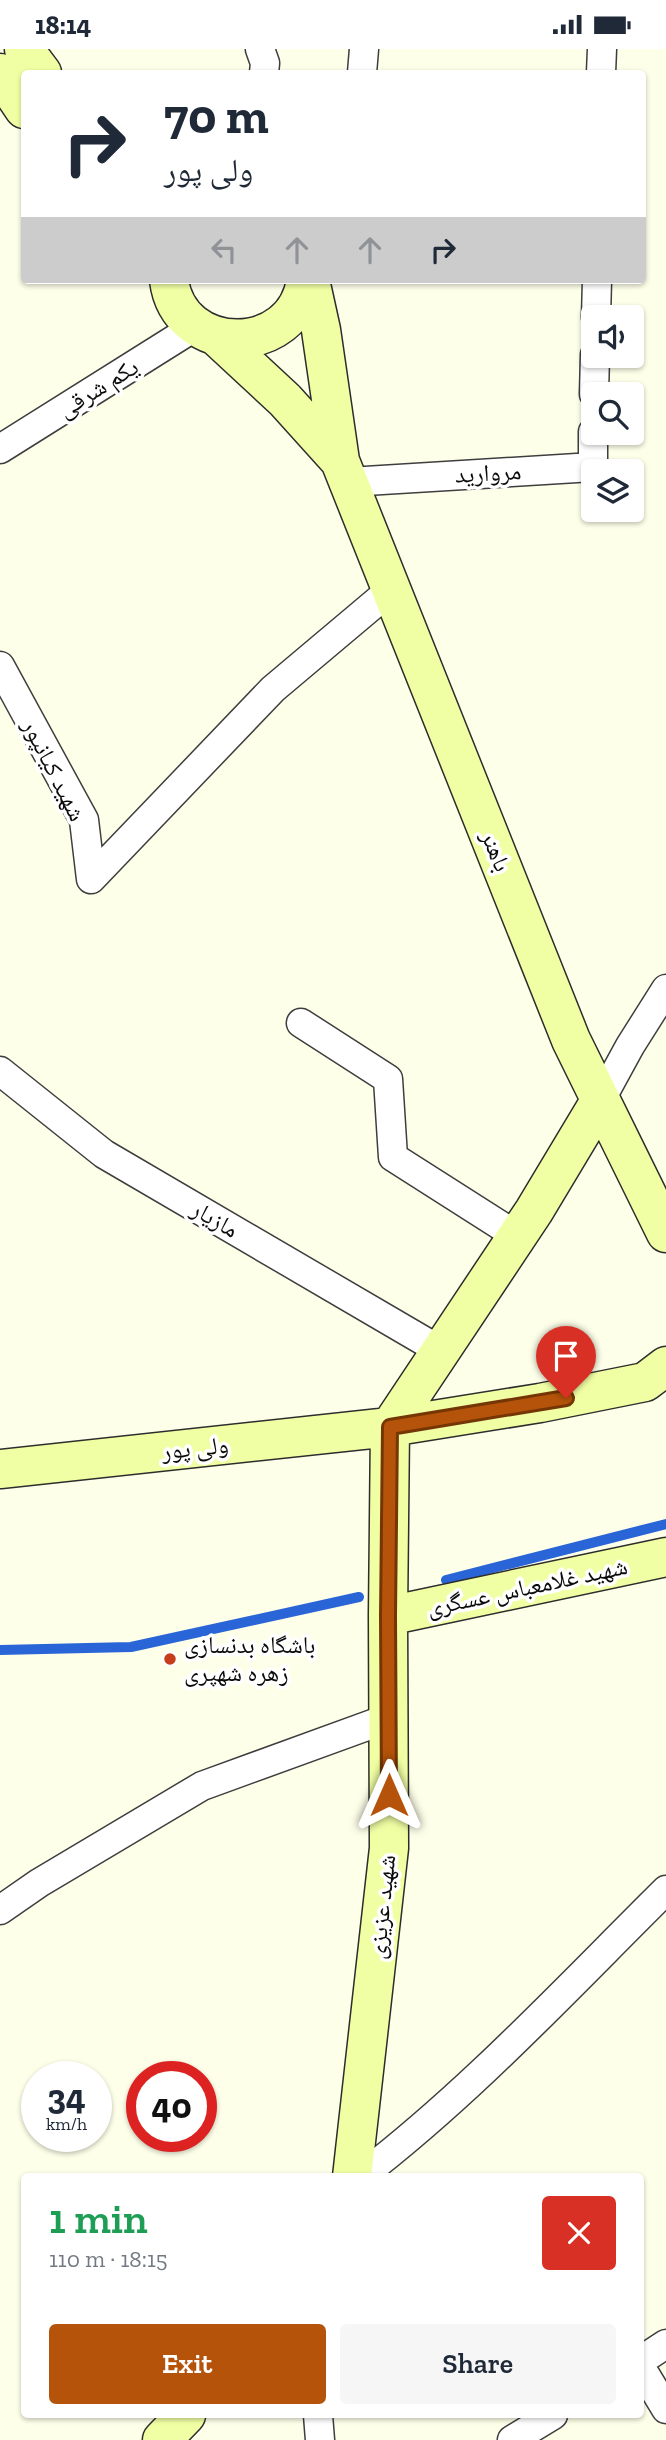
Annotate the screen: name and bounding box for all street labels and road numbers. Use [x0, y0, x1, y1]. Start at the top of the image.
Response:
street label: یکم شرقی [52, 352, 144, 425]
street label: مروارید [454, 456, 522, 489]
street label: شهید کیانپور [16, 713, 93, 826]
street label: باهنر [475, 825, 518, 876]
street label: مازیار [186, 1193, 244, 1244]
street label: ولی پور [159, 1430, 230, 1466]
street label: شهید غلامعباس عسگری [424, 1551, 630, 1622]
street label: شهید عزیزی [362, 1853, 401, 1961]

